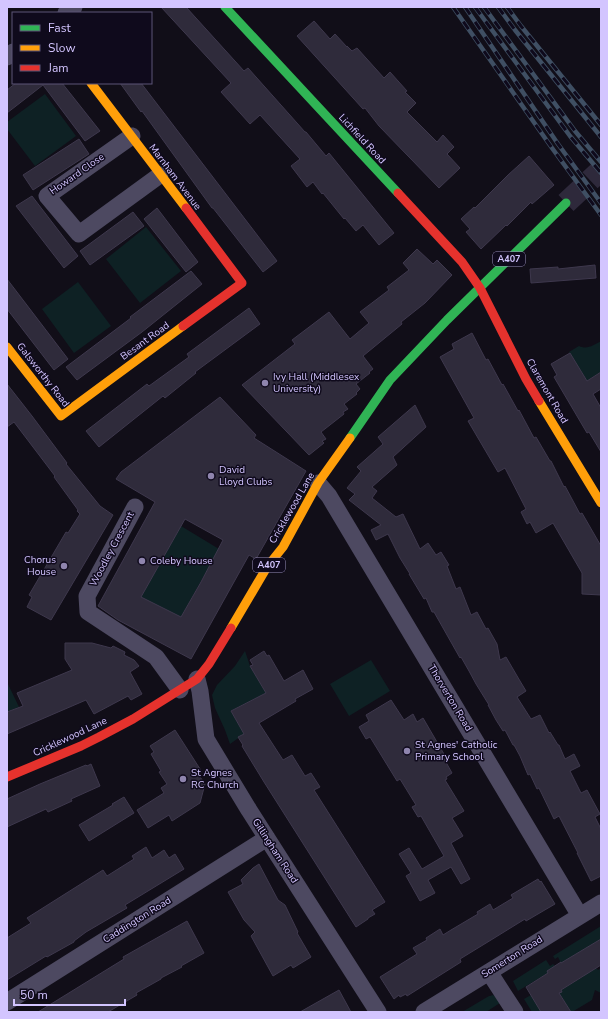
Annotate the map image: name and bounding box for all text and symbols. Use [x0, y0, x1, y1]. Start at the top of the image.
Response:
legend [12, 12, 152, 84]
text: Fast [48, 20, 71, 36]
text: Slow [48, 40, 76, 56]
text: Jam [47, 60, 69, 76]
street label: Lichfield Road [335, 111, 389, 167]
street label: Marnham Avenue [146, 141, 204, 213]
street label: Howard Close [47, 150, 107, 198]
road number: A407 [493, 252, 525, 266]
street label: Besant Road [118, 318, 172, 363]
street label: Galsworthy Road [13, 340, 73, 410]
street label: Claremont Road [523, 356, 571, 426]
place label: Ivy Hall (Middlesex University) [273, 370, 360, 396]
marker: Ivy Hall (Middlesex University) [260, 378, 270, 388]
place label: David Lloyd Clubs [219, 463, 272, 489]
street label: Cricklewood Lane [266, 470, 318, 546]
marker: David Lloyd Clubs [206, 471, 216, 481]
street label: Woodley Crescent [86, 509, 138, 589]
place label: Chorus House [24, 553, 56, 579]
place label: Coleby House [150, 554, 213, 568]
marker: Coleby House [137, 556, 147, 566]
road number: A407 [253, 558, 285, 572]
marker: Chorus House [59, 561, 69, 571]
street label: Thorverton Road [424, 662, 476, 734]
street label: Cricklewood Lane [31, 714, 109, 760]
place label: St Agnes' Catholic Primary School [415, 738, 498, 764]
marker: St Agnes' Catholic Primary School [402, 746, 412, 756]
place label: St Agnes RC Church [191, 766, 239, 792]
marker: St Agnes RC Church [178, 774, 188, 784]
street label: Gillingham Road [249, 816, 301, 886]
street label: Caddington Road [100, 893, 174, 947]
street label: Somerton Road [479, 932, 546, 981]
scale bar [14, 981, 125, 1007]
text: 50 m [20, 987, 48, 1003]

